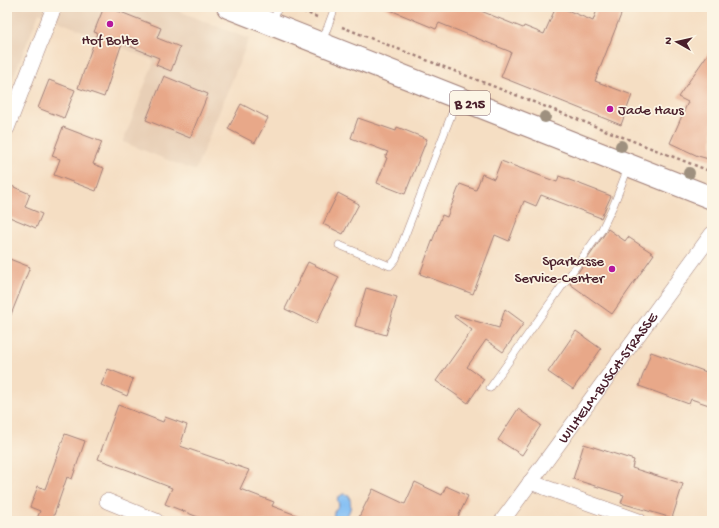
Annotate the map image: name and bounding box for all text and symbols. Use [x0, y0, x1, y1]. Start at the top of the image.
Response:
marker: Hof Bolte [105, 19, 115, 29]
north arrow [657, 22, 697, 62]
place label: Hof Bolte [81, 32, 139, 50]
text: N [663, 36, 676, 45]
road number: B 215 [450, 91, 490, 115]
place label: Jade Haus [618, 102, 684, 120]
marker: Jade Haus [605, 104, 615, 114]
place label: Sparkasse Service-Center [514, 253, 606, 288]
marker: Sparkasse Service-Center [607, 264, 617, 274]
street label: WILHELM-BUSCH-STRASSE [555, 309, 663, 448]

